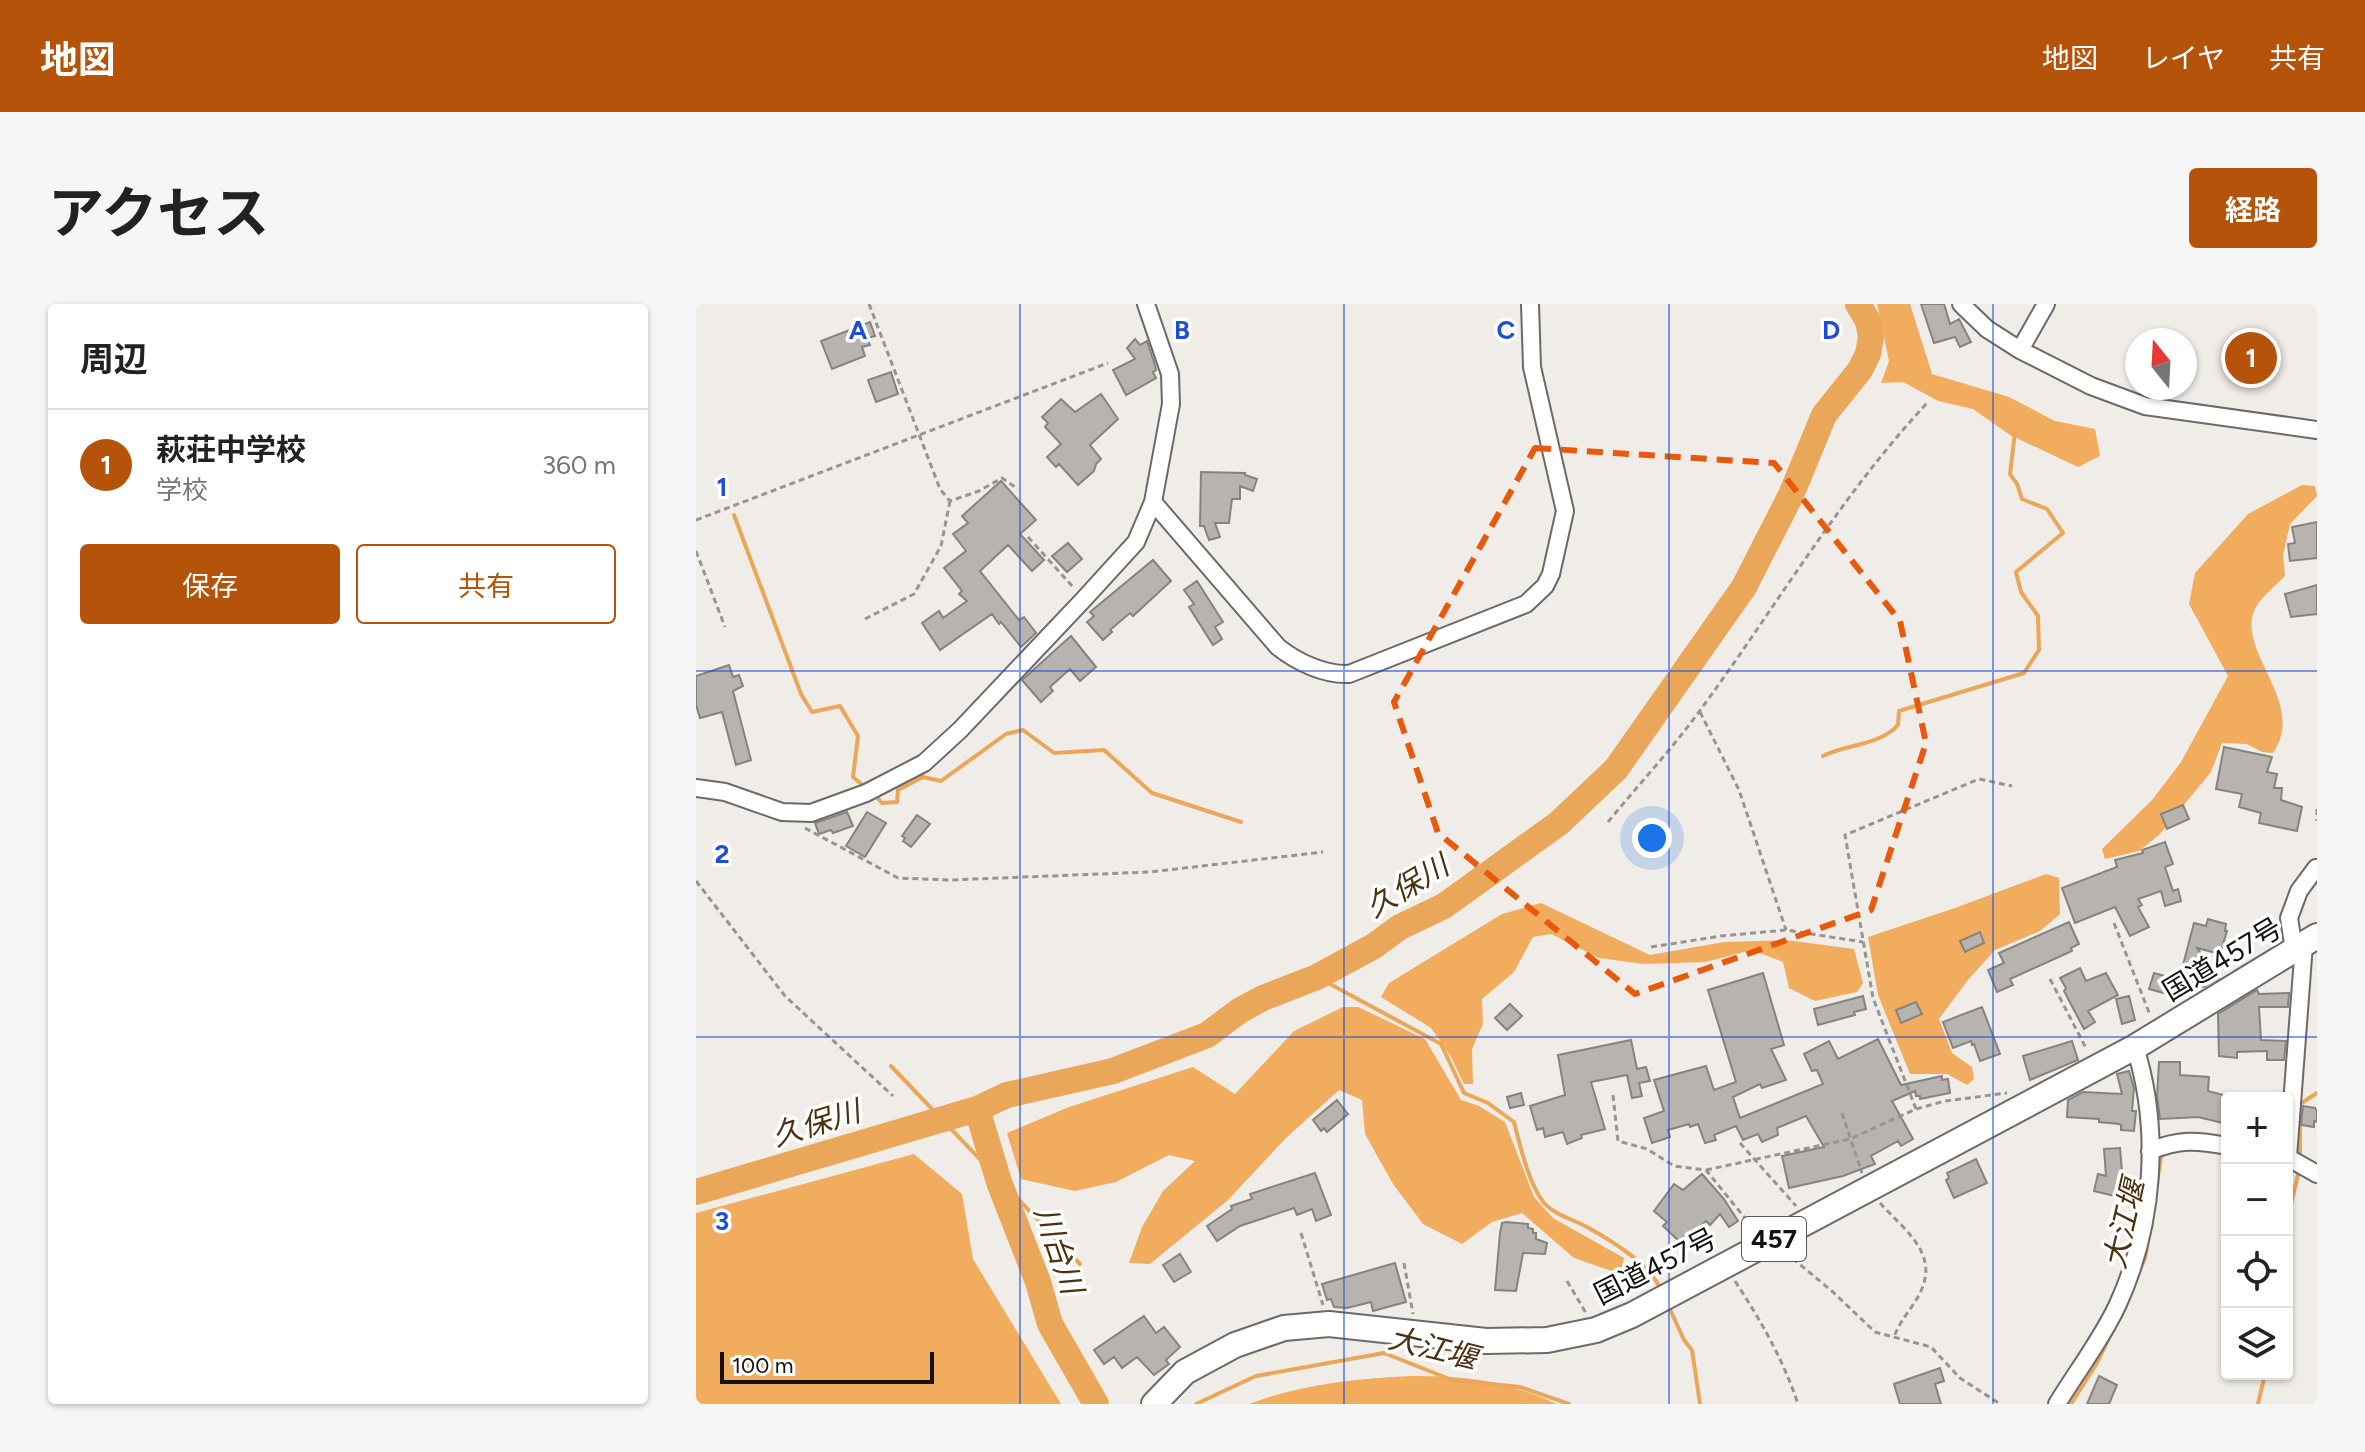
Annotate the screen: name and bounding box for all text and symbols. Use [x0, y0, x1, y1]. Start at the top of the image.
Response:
text: 地図 [40, 37, 116, 83]
text: 地図 [2042, 41, 2098, 75]
text: レイヤ [2142, 41, 2225, 75]
text: 共有 [2269, 41, 2325, 75]
button: 経路 [2189, 168, 2317, 248]
text: アクセス [48, 180, 269, 247]
text: A [849, 314, 868, 346]
text: B [1174, 314, 1190, 346]
text: C [1497, 314, 1516, 346]
text: D [1822, 314, 1840, 346]
north arrow [2125, 328, 2197, 400]
pin: 1 [2225, 328, 2277, 388]
text: 周辺 [80, 339, 148, 380]
text: 萩荘中学校 [156, 431, 306, 468]
text: 1 [101, 449, 111, 481]
text: 360 m [542, 449, 616, 481]
text: 1 [717, 471, 727, 503]
text: 学校 [156, 474, 208, 506]
button: 保存 [80, 544, 340, 624]
button: 共有 [356, 544, 616, 624]
your location [1632, 818, 1672, 858]
text: 2 [714, 838, 730, 870]
water label: 久保川 [1359, 845, 1458, 925]
street label: 国道457号 [2156, 910, 2288, 1008]
water label: 久保川 [768, 1091, 867, 1154]
map controls [2221, 1092, 2293, 1380]
button: + [2221, 1092, 2293, 1164]
button: − [2221, 1164, 2293, 1236]
water label: 大江堰 [2096, 1171, 2153, 1272]
water label: 川台川 [1027, 1201, 1092, 1301]
text: 3 [715, 1205, 729, 1237]
road number: 457 [1742, 1217, 1806, 1261]
street label: 国道457号 [1588, 1221, 1722, 1311]
button: locate [2221, 1236, 2293, 1308]
button: layers [2221, 1308, 2293, 1380]
water label: 大江堰 [1385, 1319, 1486, 1378]
scale bar [720, 1348, 934, 1384]
text: 100 m [732, 1352, 793, 1379]

